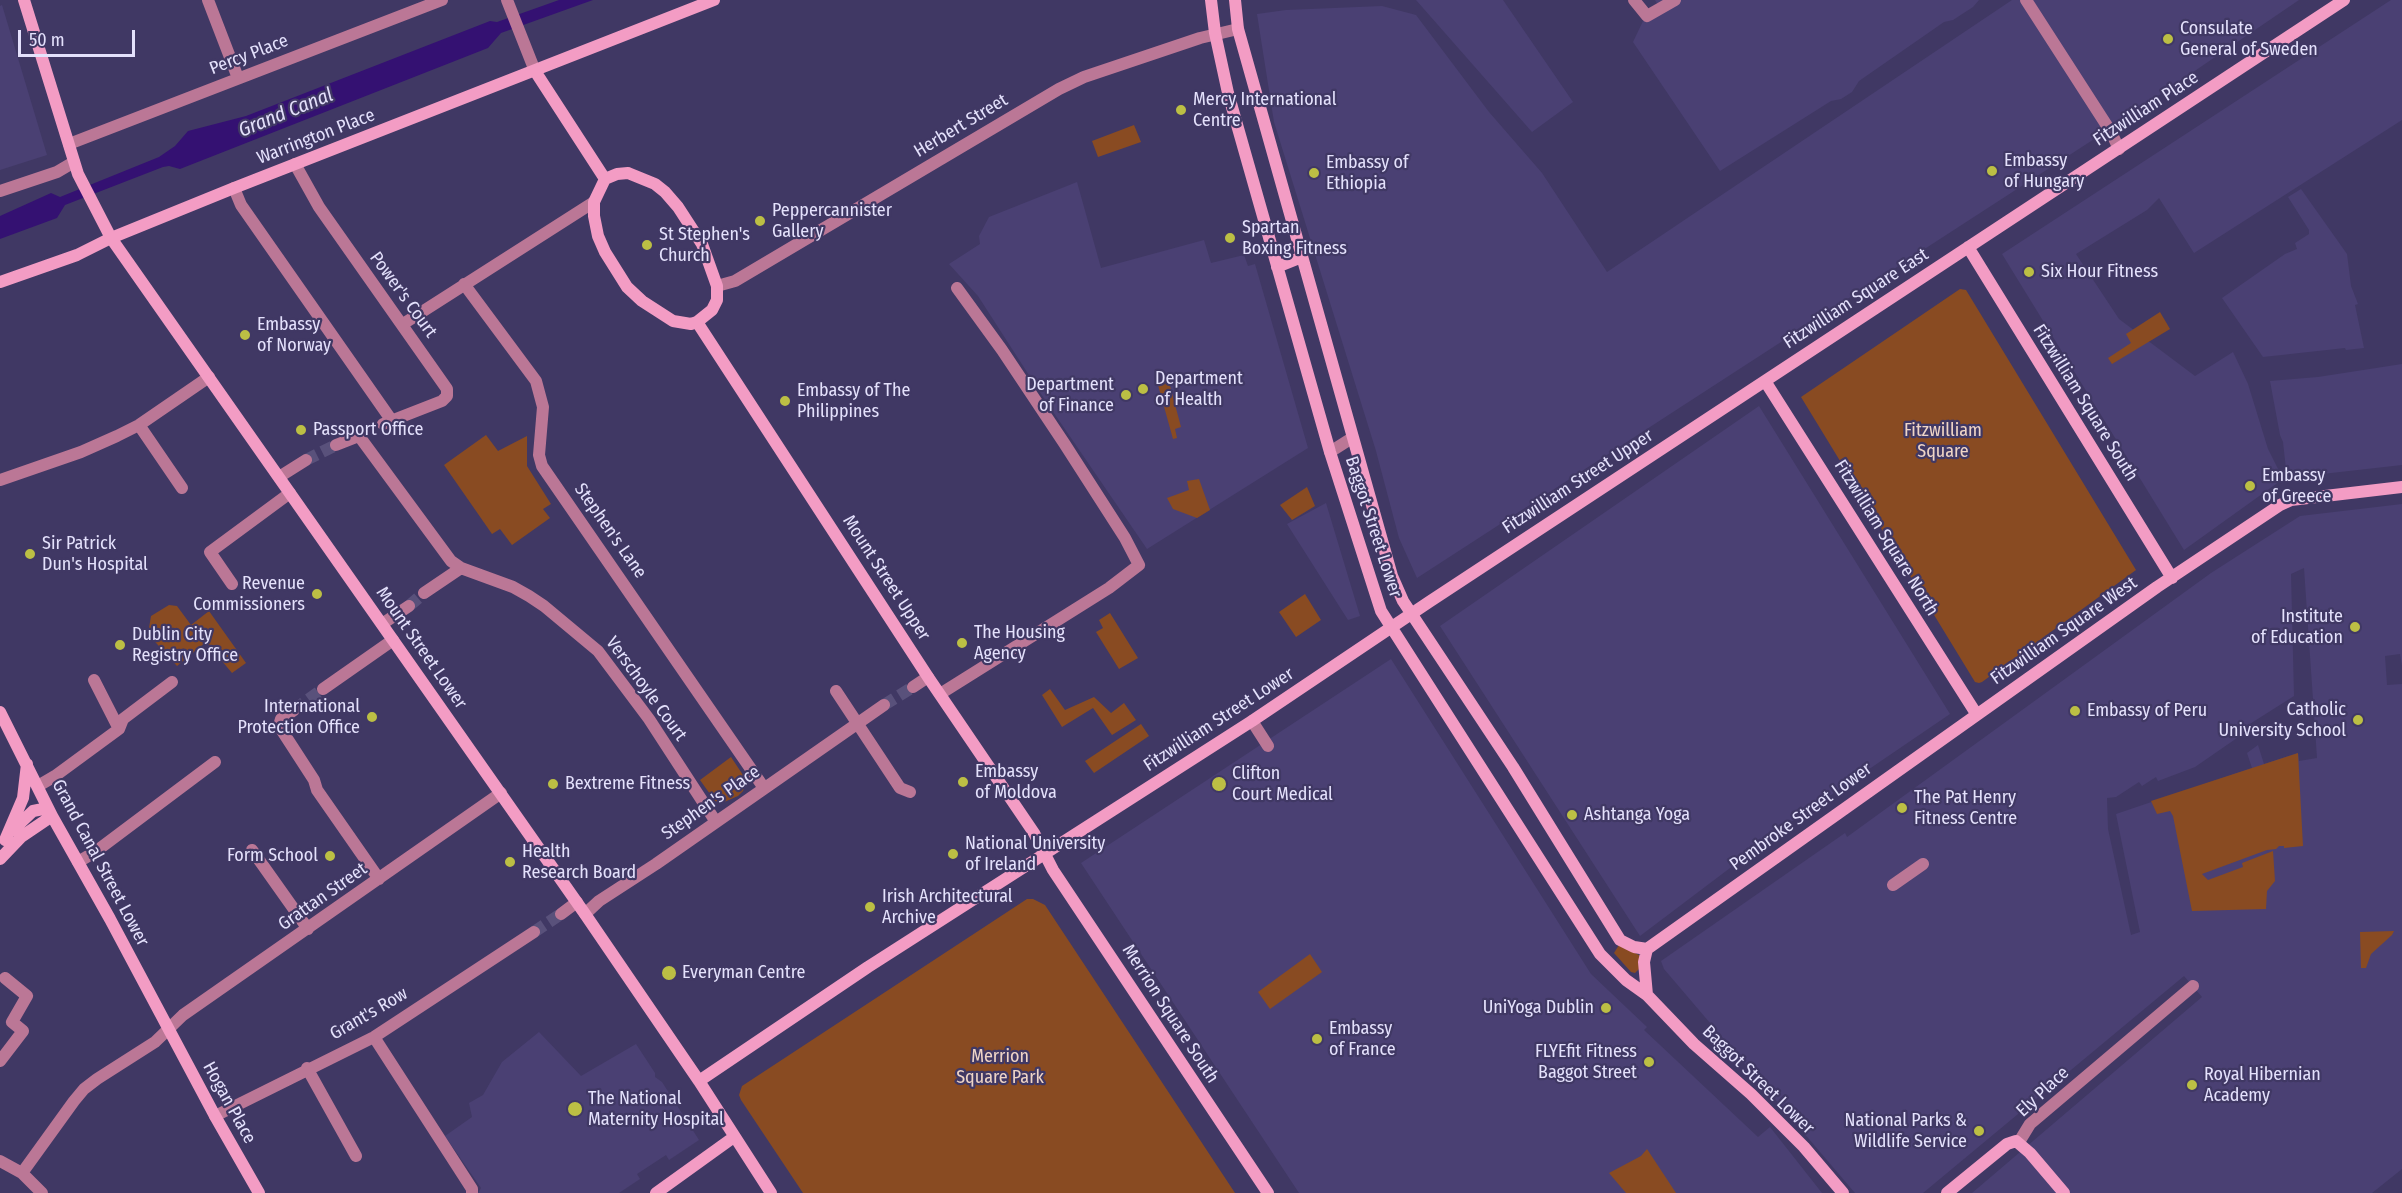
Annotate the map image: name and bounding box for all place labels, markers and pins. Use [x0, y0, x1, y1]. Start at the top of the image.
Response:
place label: Consulate General of Sweden [2180, 18, 2318, 60]
marker: Consulate General of Sweden [2161, 32, 2175, 46]
place label: Mercy International Centre [1193, 89, 1336, 132]
marker: Mercy International Centre [1174, 103, 1188, 117]
place label: Embassy of Hungary [2004, 150, 2084, 192]
place label: Embassy of Ethiopia [1326, 152, 1408, 195]
marker: Embassy of Hungary [1985, 164, 1999, 178]
marker: Embassy of Ethiopia [1307, 166, 1321, 180]
place label: Peppercannister Gallery [772, 200, 892, 242]
marker: Peppercannister Gallery [753, 214, 767, 228]
place label: Spartan Boxing Fitness [1242, 217, 1347, 260]
place label: St Stephen's Church [659, 224, 750, 266]
marker: Spartan Boxing Fitness [1223, 231, 1237, 245]
marker: St Stephen's Church [640, 238, 654, 252]
place label: Six Hour Fitness [2041, 261, 2158, 283]
marker: Six Hour Fitness [2022, 265, 2036, 279]
place label: Embassy of Norway [257, 314, 331, 356]
marker: Embassy of Norway [238, 328, 252, 342]
place label: Department of Health [1155, 368, 1243, 410]
place label: Department of Finance [1026, 374, 1114, 416]
place label: Embassy of The Philippines [797, 380, 910, 422]
marker: Department of Health [1136, 382, 1150, 396]
marker: Department of Finance [1119, 388, 1133, 402]
marker: Embassy of The Philippines [778, 394, 792, 408]
place label: Passport Office [313, 419, 423, 441]
marker: Passport Office [294, 423, 308, 437]
place label: Embassy of Greece [2262, 465, 2331, 508]
marker: Embassy of Greece [2243, 479, 2257, 493]
place label: Sir Patrick Dun's Hospital [42, 533, 148, 576]
marker: Sir Patrick Dun's Hospital [23, 547, 37, 561]
place label: Revenue Commissioners [193, 573, 305, 616]
marker: Revenue Commissioners [310, 587, 324, 601]
place label: Institute of Education [2251, 606, 2343, 648]
marker: Institute of Education [2348, 620, 2362, 634]
place label: The Housing Agency [974, 622, 1065, 664]
place label: Dublin City Registry Office [132, 624, 238, 666]
marker: The Housing Agency [955, 636, 969, 650]
marker: Dublin City Registry Office [113, 638, 127, 652]
place label: International Protection Office [237, 696, 360, 738]
place label: Catholic University School [2218, 699, 2346, 742]
place label: Embassy of Peru [2087, 700, 2207, 722]
marker: Embassy of Peru [2068, 704, 2082, 718]
marker: International Protection Office [365, 710, 379, 724]
marker: Catholic University School [2351, 713, 2365, 727]
place label: Embassy of Moldova [975, 761, 1057, 804]
place label: Clifton Court Medical [1232, 763, 1333, 806]
place label: Bextreme Fitness [565, 773, 690, 795]
marker: Embassy of Moldova [956, 775, 970, 789]
marker: Clifton Court Medical [1210, 775, 1228, 793]
marker: Bextreme Fitness [546, 777, 560, 791]
place label: The Pat Henry Fitness Centre [1914, 787, 2017, 830]
marker: The Pat Henry Fitness Centre [1895, 801, 1909, 815]
place label: Ashtanga Yoga [1584, 804, 1690, 826]
marker: Ashtanga Yoga [1565, 808, 1579, 822]
place label: National University of Ireland [965, 833, 1105, 876]
place label: Health Research Board [522, 841, 636, 884]
place label: Form School [227, 845, 318, 867]
marker: National University of Ireland [946, 847, 960, 861]
marker: Form School [323, 849, 337, 863]
marker: Health Research Board [503, 855, 517, 869]
place label: Irish Architectural Archive [882, 886, 1013, 928]
marker: Irish Architectural Archive [863, 900, 877, 914]
place label: Everyman Centre [682, 962, 805, 984]
marker: Everyman Centre [660, 964, 678, 982]
place label: UniYoga Dublin [1483, 997, 1594, 1019]
marker: UniYoga Dublin [1599, 1001, 1613, 1015]
place label: Embassy of France [1329, 1018, 1396, 1060]
marker: Embassy of France [1310, 1032, 1324, 1046]
place label: FLYEfit Fitness Baggot Street [1535, 1041, 1637, 1084]
marker: FLYEfit Fitness Baggot Street [1642, 1055, 1656, 1069]
place label: Royal Hibernian Academy [2204, 1064, 2321, 1106]
marker: Royal Hibernian Academy [2185, 1078, 2199, 1092]
place label: The National Maternity Hospital [588, 1088, 724, 1130]
marker: The National Maternity Hospital [566, 1100, 584, 1118]
place label: National Parks & Wildlife Service [1844, 1110, 1967, 1152]
marker: National Parks & Wildlife Service [1972, 1124, 1986, 1138]

